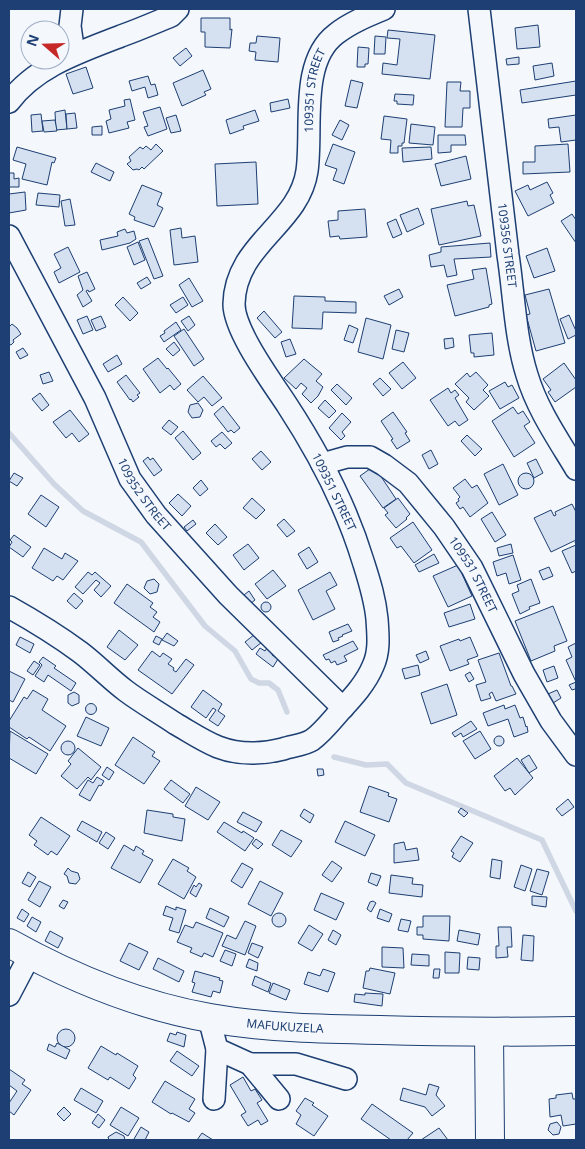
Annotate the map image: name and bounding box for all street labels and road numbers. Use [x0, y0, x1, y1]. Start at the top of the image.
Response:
street label: 109351 STREET [300, 45, 329, 133]
street label: 109356 STREET [494, 202, 521, 289]
street label: 109351 STREET [308, 450, 361, 534]
street label: 109352 STREET [114, 455, 175, 534]
street label: 109531 STREET [445, 533, 502, 616]
street label: MAFUKUZELA [246, 1014, 324, 1037]

